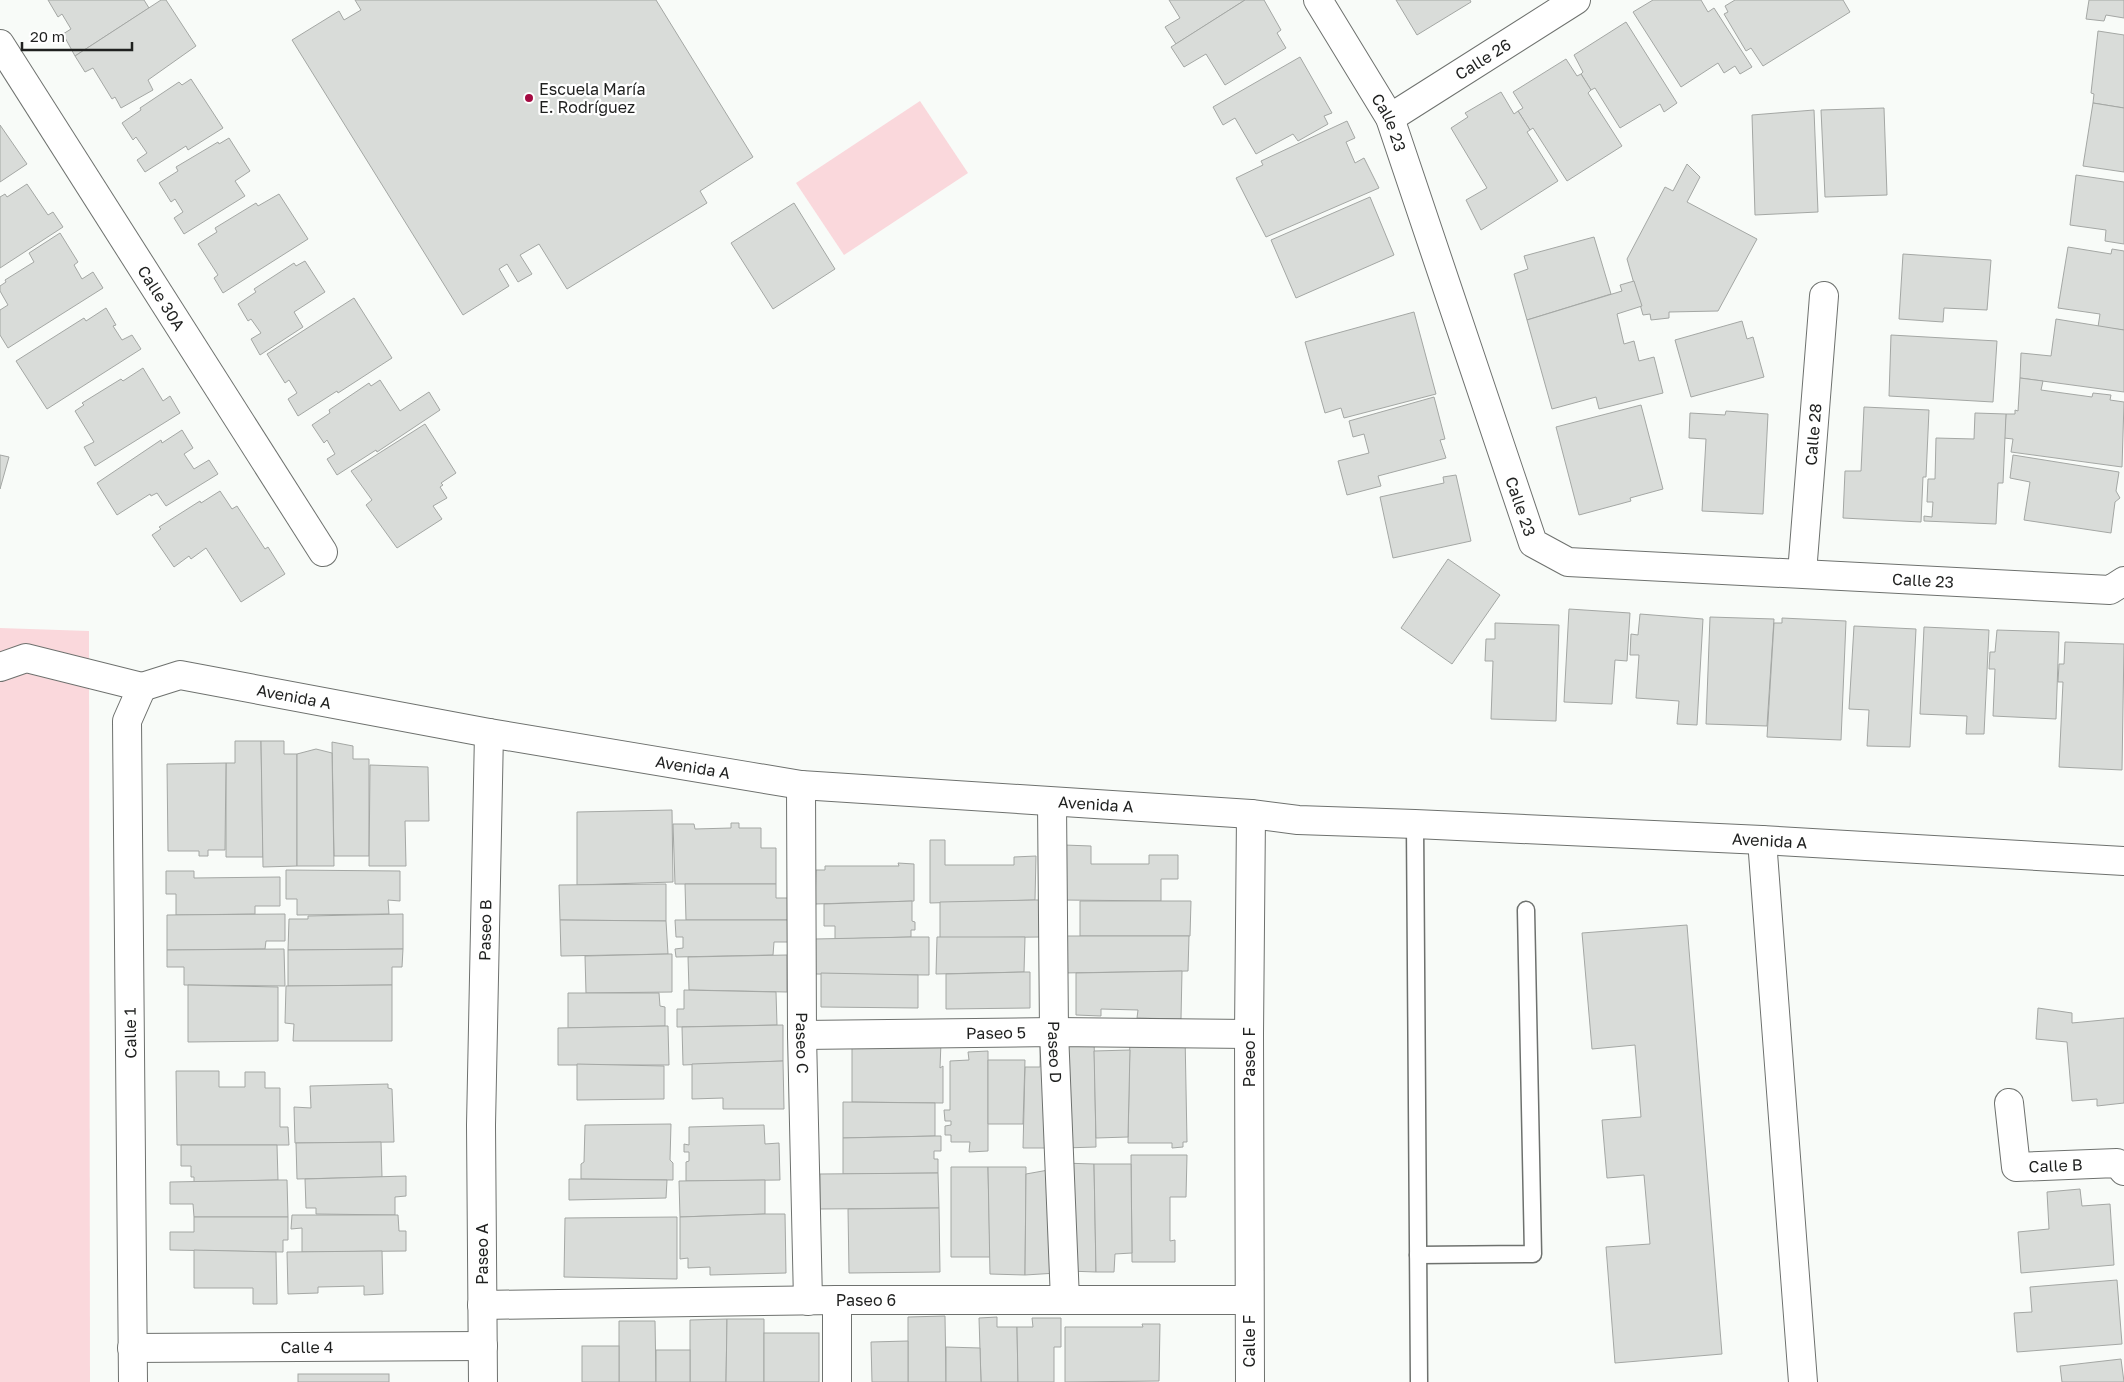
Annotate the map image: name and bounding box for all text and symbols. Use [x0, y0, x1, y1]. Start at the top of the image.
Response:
scale bar [22, 20, 132, 52]
text: 20 m [30, 27, 65, 45]
street label: Calle 26 [1451, 34, 1515, 84]
place label: Escuela María E. Rodríguez [539, 79, 645, 117]
street label: Calle 23 [1367, 90, 1411, 154]
marker: Escuela María E. Rodríguez [523, 92, 535, 104]
street label: Calle 30A [133, 262, 190, 335]
street label: Calle 28 [1801, 403, 1825, 466]
street label: Calle 23 [1501, 474, 1540, 539]
street label: Calle 23 [1892, 569, 1955, 592]
street label: Avenida A [255, 680, 333, 713]
street label: Avenida A [654, 751, 732, 783]
street label: Avenida A [1058, 792, 1134, 816]
street label: Avenida A [1732, 829, 1808, 853]
street label: Paseo B [474, 899, 496, 961]
street label: Calle 1 [120, 1007, 140, 1059]
street label: Paseo C [792, 1012, 813, 1074]
street label: Paseo D [1044, 1021, 1066, 1083]
street label: Paseo 5 [966, 1022, 1026, 1043]
street label: Paseo F [1239, 1027, 1259, 1087]
street label: Calle B [2028, 1154, 2083, 1176]
street label: Paseo A [472, 1223, 492, 1285]
street label: Paseo 6 [836, 1290, 896, 1310]
street label: Calle F [1239, 1315, 1259, 1367]
street label: Calle 4 [280, 1337, 334, 1357]

